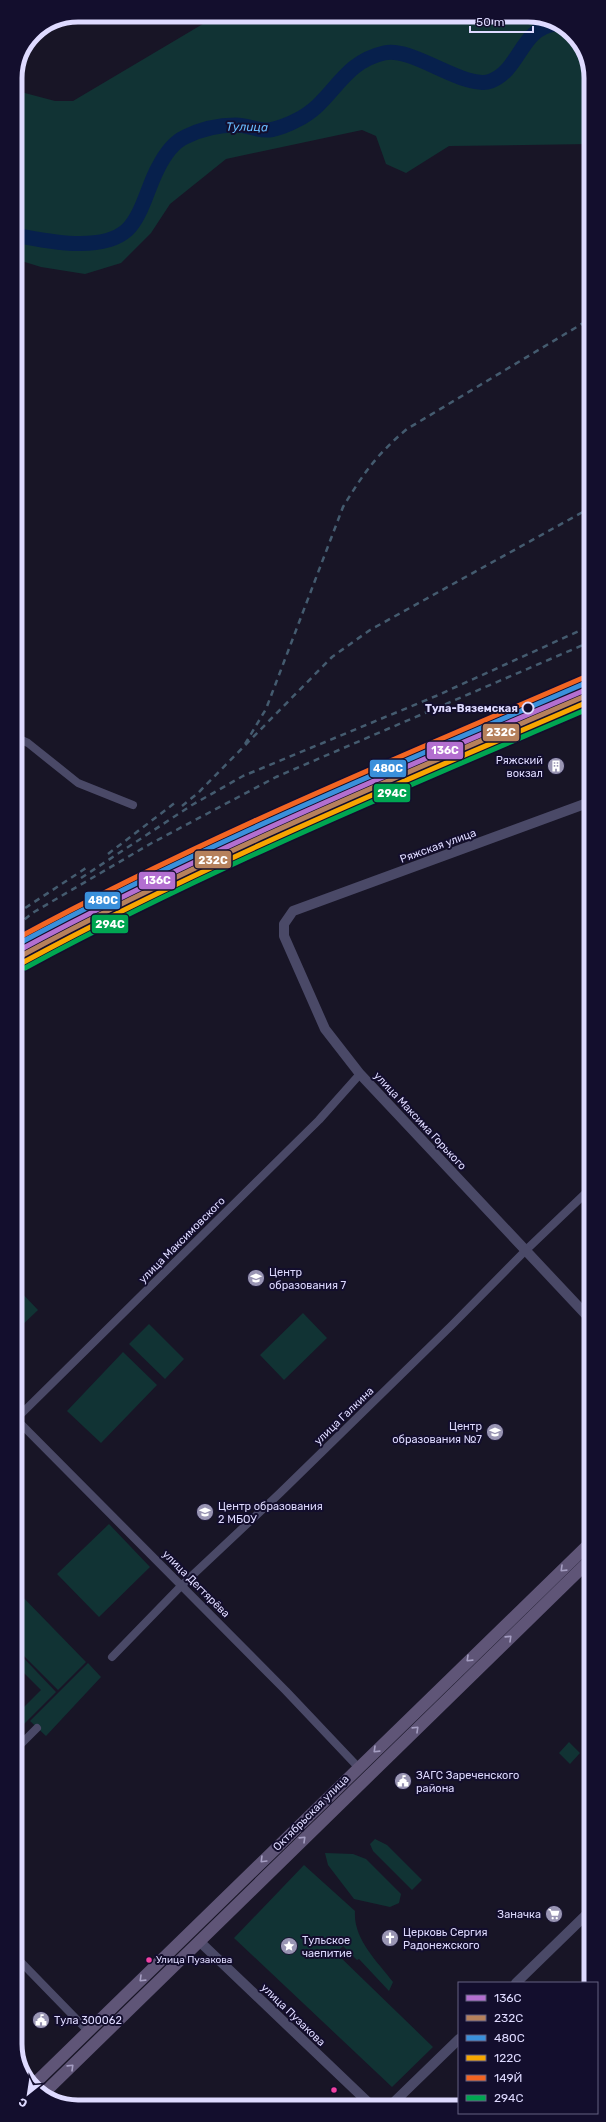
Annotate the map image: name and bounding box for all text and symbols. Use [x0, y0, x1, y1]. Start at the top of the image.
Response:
scale bar [470, 8, 533, 34]
text: 50 m [476, 15, 504, 29]
water label: Тулица [226, 120, 268, 134]
marker: Тула-Вяземская [521, 701, 535, 715]
place label: Тула-Вяземская [425, 702, 518, 715]
line badge: 232C [482, 723, 520, 742]
text: 232C [486, 726, 516, 739]
line badge: 136С [426, 741, 464, 760]
text: 136С [431, 744, 459, 757]
place label: Ряжский вокзал [496, 754, 543, 780]
building icon: Ряжский вокзал [546, 756, 566, 776]
line badge: 480С [369, 759, 407, 778]
text: 480С [373, 762, 403, 775]
line badge: 294С [373, 783, 411, 803]
text: 294С [377, 787, 407, 800]
street label: Ряжская улица [398, 826, 478, 866]
line badge: 232C [194, 850, 232, 869]
text: 232C [198, 854, 228, 867]
line badge: 136С [138, 871, 176, 890]
text: 136С [143, 874, 171, 887]
line badge: 480С [84, 891, 121, 910]
text: 480С [88, 894, 118, 907]
line badge: 294С [91, 914, 129, 934]
text: 294С [95, 918, 125, 931]
street label: улица Максима Горького [371, 1069, 469, 1173]
street label: улица Максимовского [136, 1194, 228, 1286]
place label: Центр образования 7 [269, 1266, 347, 1292]
school or university icon: Центр образования 7 [246, 1268, 266, 1288]
street label: улица Галкина [311, 1384, 377, 1448]
place label: Центр образования №7 [392, 1420, 482, 1446]
school or university icon: Центр образования №7 [485, 1422, 505, 1442]
place label: Центр образования 2 МБОУ [218, 1500, 323, 1526]
school or university icon: Центр образования 2 МБОУ [195, 1502, 215, 1522]
street label: улица Дегтярёва [160, 1548, 232, 1620]
one-way arrow [560, 1564, 568, 1572]
one-way arrow [504, 1635, 512, 1643]
one-way arrow [466, 1654, 474, 1662]
one-way arrow [411, 1726, 419, 1733]
one-way arrow [373, 1745, 381, 1752]
place label: ЗАГС Зареченского района [416, 1769, 519, 1795]
public building icon: ЗАГС Зареченского района [393, 1771, 413, 1791]
street label: Октябрьская улица [270, 1772, 352, 1854]
one-way arrow [298, 1836, 306, 1844]
one-way arrow [260, 1855, 268, 1863]
supermarket icon: Заначка [544, 1904, 564, 1924]
place label: Заначка [497, 1908, 541, 1921]
place label: Церковь Сергия Радонежского [403, 1926, 488, 1952]
church icon: Церковь Сергия Радонежского [380, 1928, 400, 1948]
place label: Тульское чаепитие [302, 1934, 352, 1960]
place icon: Тульское чаепитие [279, 1936, 299, 1956]
place label: Улица Пузакова [156, 1954, 232, 1966]
marker: Улица Пузакова [144, 1955, 154, 1965]
one-way arrow [139, 1975, 147, 1982]
street label: улица Пузакова [258, 1981, 328, 2049]
legend [458, 1982, 598, 2114]
text: 136С [494, 1991, 522, 2005]
public building icon: Тула 300062 [31, 2010, 51, 2030]
text: 232C [494, 2011, 523, 2025]
place label: Тула 300062 [54, 2014, 122, 2027]
text: 480С [494, 2031, 525, 2045]
text: 122С [494, 2051, 521, 2065]
one-way arrow [66, 2064, 74, 2072]
text: 149Й [494, 2071, 523, 2085]
north arrow [8, 2074, 48, 2114]
unlabelled marker [329, 2085, 339, 2095]
text: 294С [494, 2091, 523, 2105]
text: С [16, 2095, 30, 2110]

